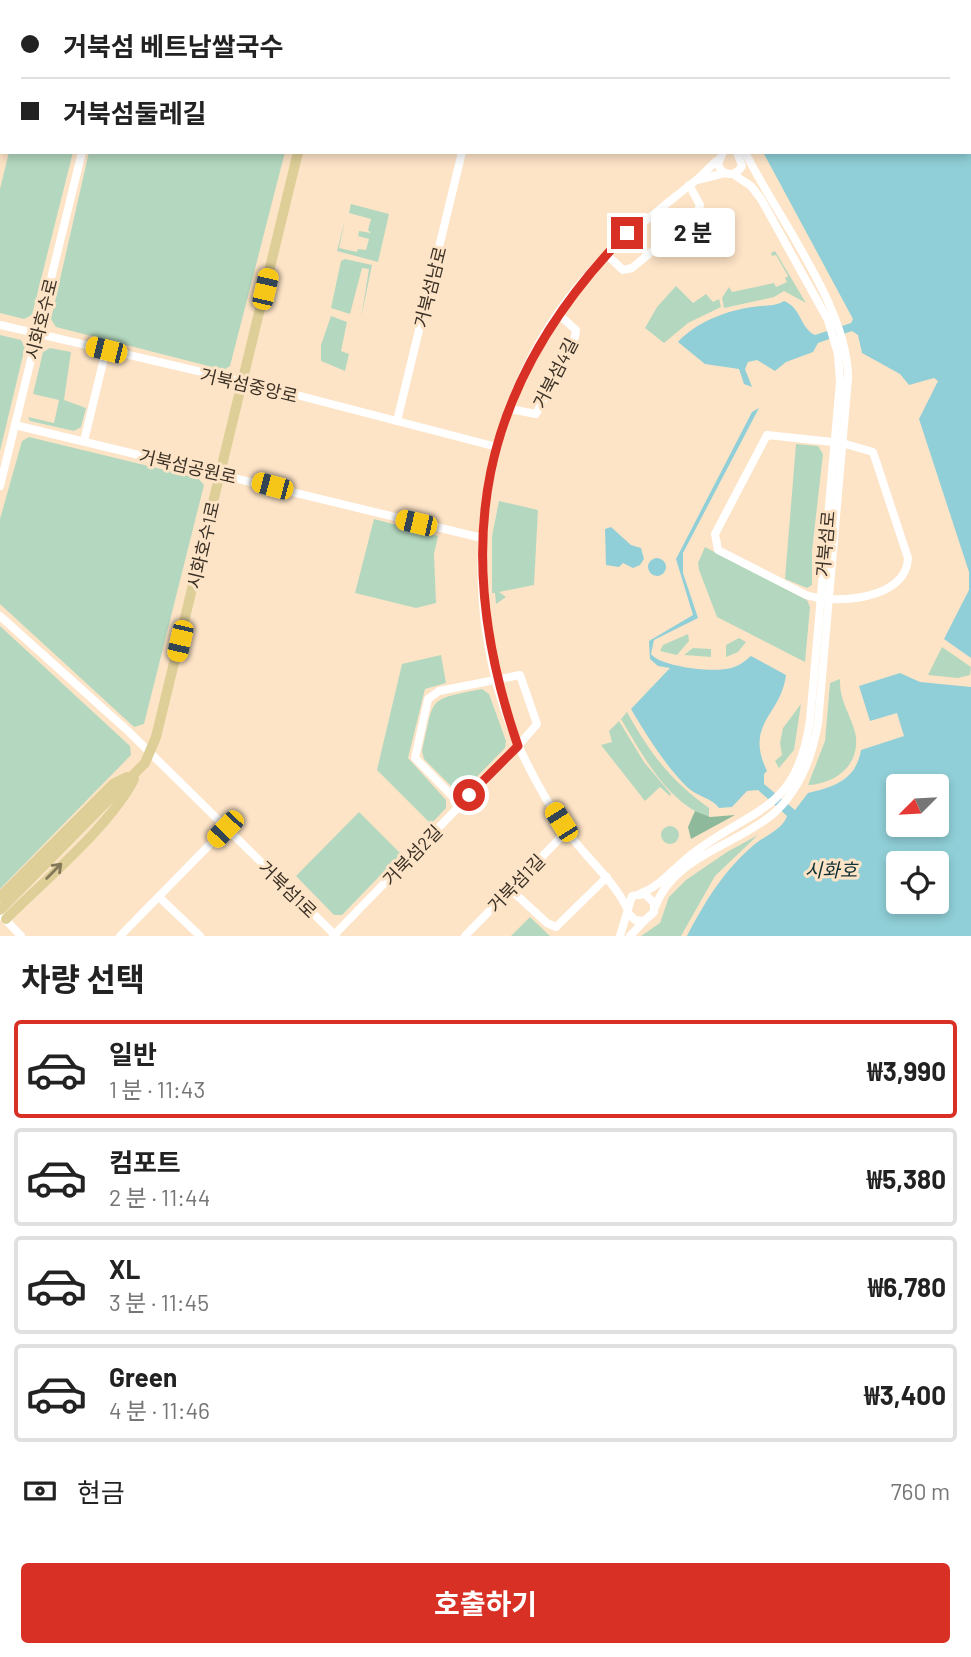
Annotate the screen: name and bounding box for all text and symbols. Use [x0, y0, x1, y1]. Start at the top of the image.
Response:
text: 거북섬 베트남쌀국수 [63, 30, 283, 61]
text: 거북섬둘레길 [63, 97, 207, 128]
callout: 2 분 [652, 208, 736, 258]
route end [611, 217, 643, 249]
text: 2 분 [674, 218, 712, 246]
street label: 거북섬남로 [409, 244, 451, 330]
car [251, 266, 280, 312]
street label: 시화호수로 [20, 276, 62, 362]
street label: 거북섬4길 [528, 334, 582, 412]
car [84, 335, 129, 365]
street label: 거북섬중앙로 [198, 363, 300, 407]
street label: 거북섬공원로 [137, 444, 239, 488]
car [249, 470, 296, 502]
street label: 시화호수1로 [182, 499, 224, 591]
car [394, 508, 439, 538]
street label: 거북섬로 [811, 510, 839, 578]
car [166, 618, 195, 664]
north arrow [886, 774, 948, 836]
map controls [886, 774, 949, 914]
route start [453, 779, 485, 811]
car [541, 799, 582, 845]
car [203, 807, 248, 851]
street label: 거북섬2길 [378, 820, 446, 890]
street label: 거북섬1길 [483, 849, 549, 917]
button: locate [886, 851, 949, 914]
street label: 거북섬1로 [254, 856, 322, 922]
water label: 시화호 [805, 858, 859, 881]
one-way arrow [45, 863, 62, 880]
text: 차량 선택 [21, 959, 145, 997]
icon: car [25, 1038, 88, 1101]
text: 일반 [109, 1038, 157, 1069]
text: ₩3,990 [867, 1055, 946, 1086]
text: 1 분 · 11:43 [109, 1075, 205, 1103]
icon: car [25, 1146, 88, 1209]
text: 컴포트 [109, 1146, 181, 1177]
text: ₩5,380 [867, 1163, 946, 1194]
text: 2 분 · 11:44 [109, 1183, 210, 1211]
text: XL [109, 1253, 140, 1284]
icon: car [25, 1254, 88, 1317]
text: ₩6,780 [868, 1271, 946, 1302]
text: 3 분 · 11:45 [109, 1288, 209, 1316]
text: Green [109, 1361, 177, 1392]
icon: car [25, 1362, 88, 1425]
text: ₩3,400 [864, 1379, 946, 1410]
text: 4 분 · 11:46 [109, 1396, 210, 1424]
icon: cash [21, 1472, 59, 1510]
text: 현금 [77, 1476, 125, 1507]
text: 760 m [891, 1477, 950, 1505]
button: 호출하기 [21, 1563, 950, 1643]

